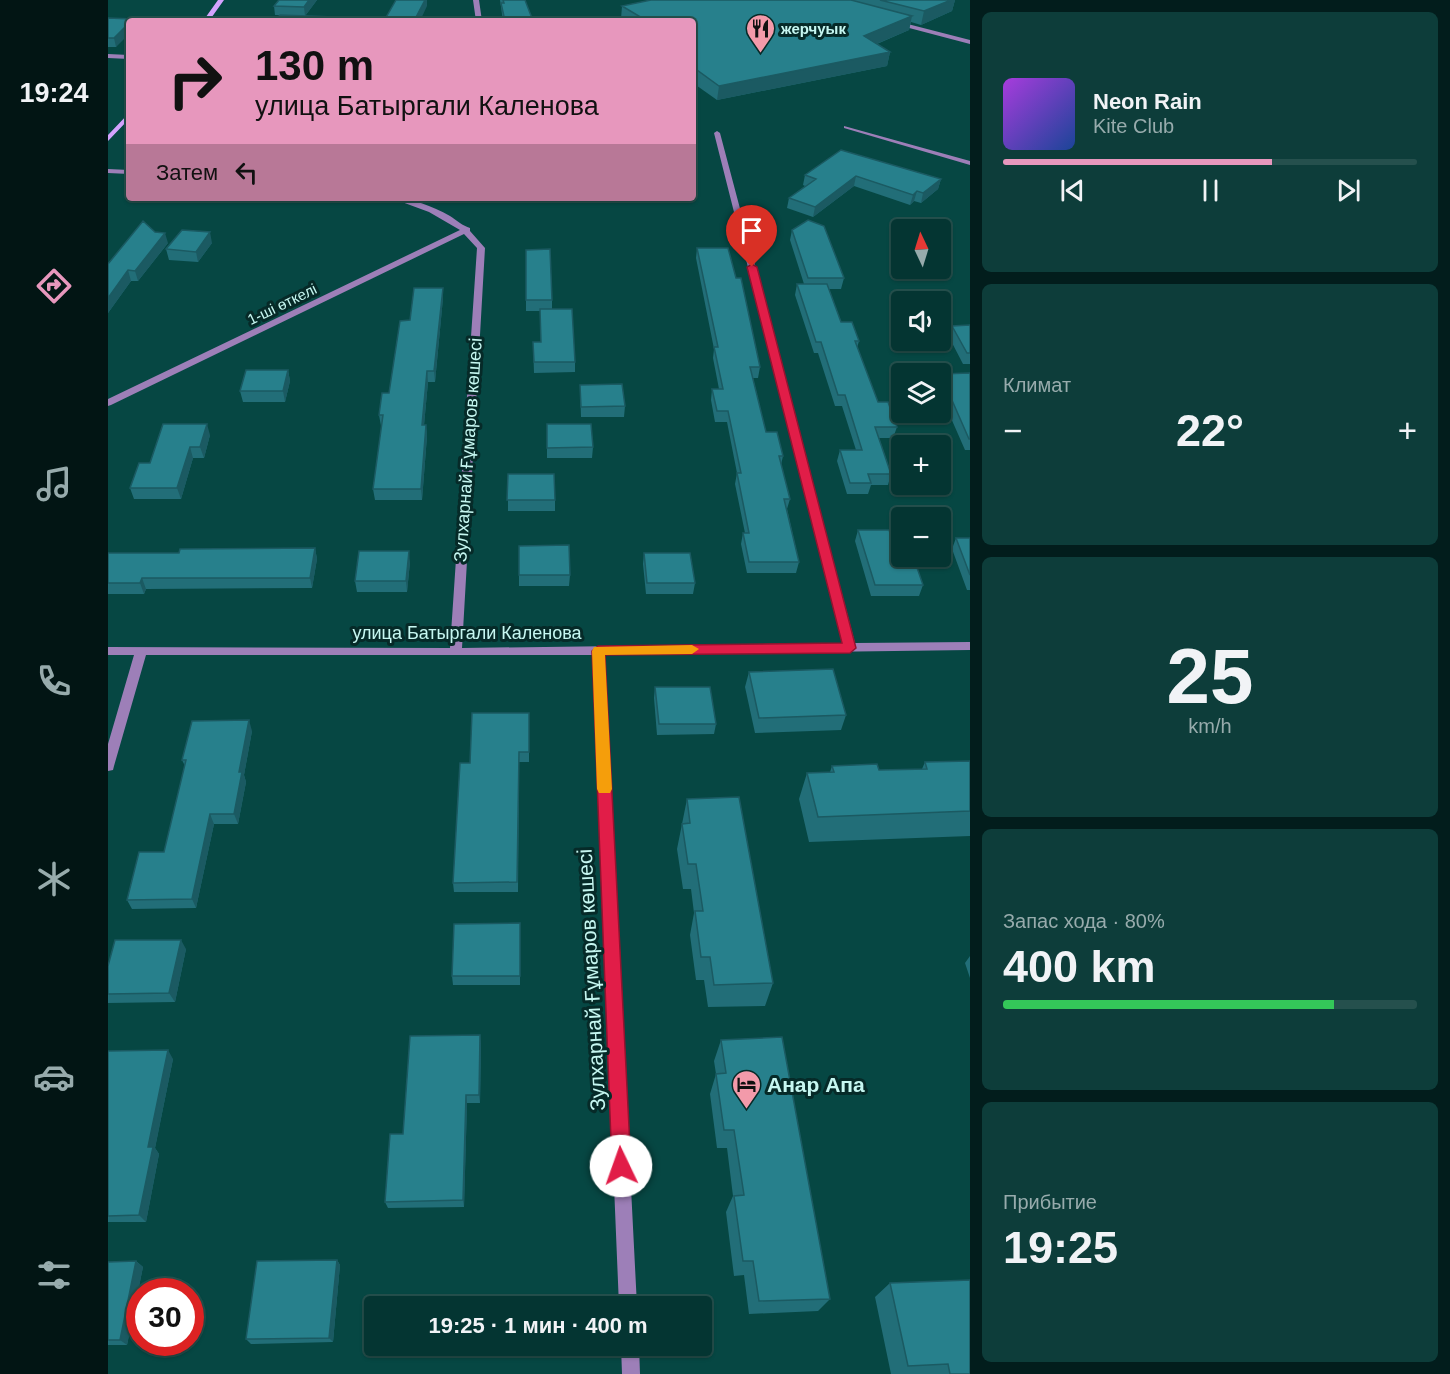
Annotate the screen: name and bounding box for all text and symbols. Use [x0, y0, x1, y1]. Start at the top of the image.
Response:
restaurant icon: жерчуык [744, 12, 776, 54]
place label: жерчуык [780, 20, 846, 37]
icon: right [156, 42, 234, 120]
text: 130 m [255, 42, 374, 89]
text: 19:24 [19, 78, 89, 108]
text: Neon Rain [1093, 89, 1202, 114]
text: улица Батыргали Каленова [255, 91, 599, 121]
text: Kite Club [1093, 115, 1174, 137]
icon: left [230, 156, 263, 189]
text: Затем [156, 160, 218, 185]
icon: previous [1056, 174, 1089, 207]
icon: pause [1194, 174, 1227, 207]
icon: next [1332, 174, 1365, 207]
pin [726, 205, 777, 267]
icon: arrive [735, 214, 768, 247]
north arrow [891, 219, 951, 279]
map controls [891, 219, 951, 567]
icon: directions [33, 265, 75, 307]
street label: 1-ші өткелі [245, 280, 319, 328]
button: sound [891, 291, 951, 351]
street label: Зулхарнай Ғұмаров көшесі [450, 337, 486, 563]
button: layers [891, 363, 951, 423]
text: Климат [1003, 374, 1071, 396]
text: 22° [1176, 405, 1244, 456]
text: − [1003, 412, 1022, 449]
text: + [1398, 412, 1417, 449]
button: + [891, 435, 951, 495]
icon: music [33, 463, 75, 505]
button: − [891, 507, 951, 567]
street label: улица Батыргали Каленова [352, 623, 583, 643]
text: 25 [1167, 632, 1253, 720]
icon: phone [33, 660, 75, 702]
text: km/h [1188, 715, 1232, 737]
street label: Зулхарнай Ғұмаров көшесі [573, 848, 609, 1112]
icon: climate [33, 858, 75, 900]
text: Запас хода · 80% [1003, 910, 1165, 932]
text: 400 km [1003, 941, 1156, 992]
icon: car [33, 1056, 75, 1098]
hotel icon: Анар Апа [730, 1068, 762, 1110]
place label: Анар Апа [767, 1073, 865, 1096]
position arrow [589, 1134, 653, 1198]
text: Прибытие [1003, 1191, 1097, 1213]
text: 19:25 [1003, 1222, 1118, 1273]
icon: filters [33, 1254, 75, 1296]
speed limit sign: 30 [126, 1278, 204, 1356]
text: 19:25 · 1 мин · 400 m [428, 1313, 648, 1338]

